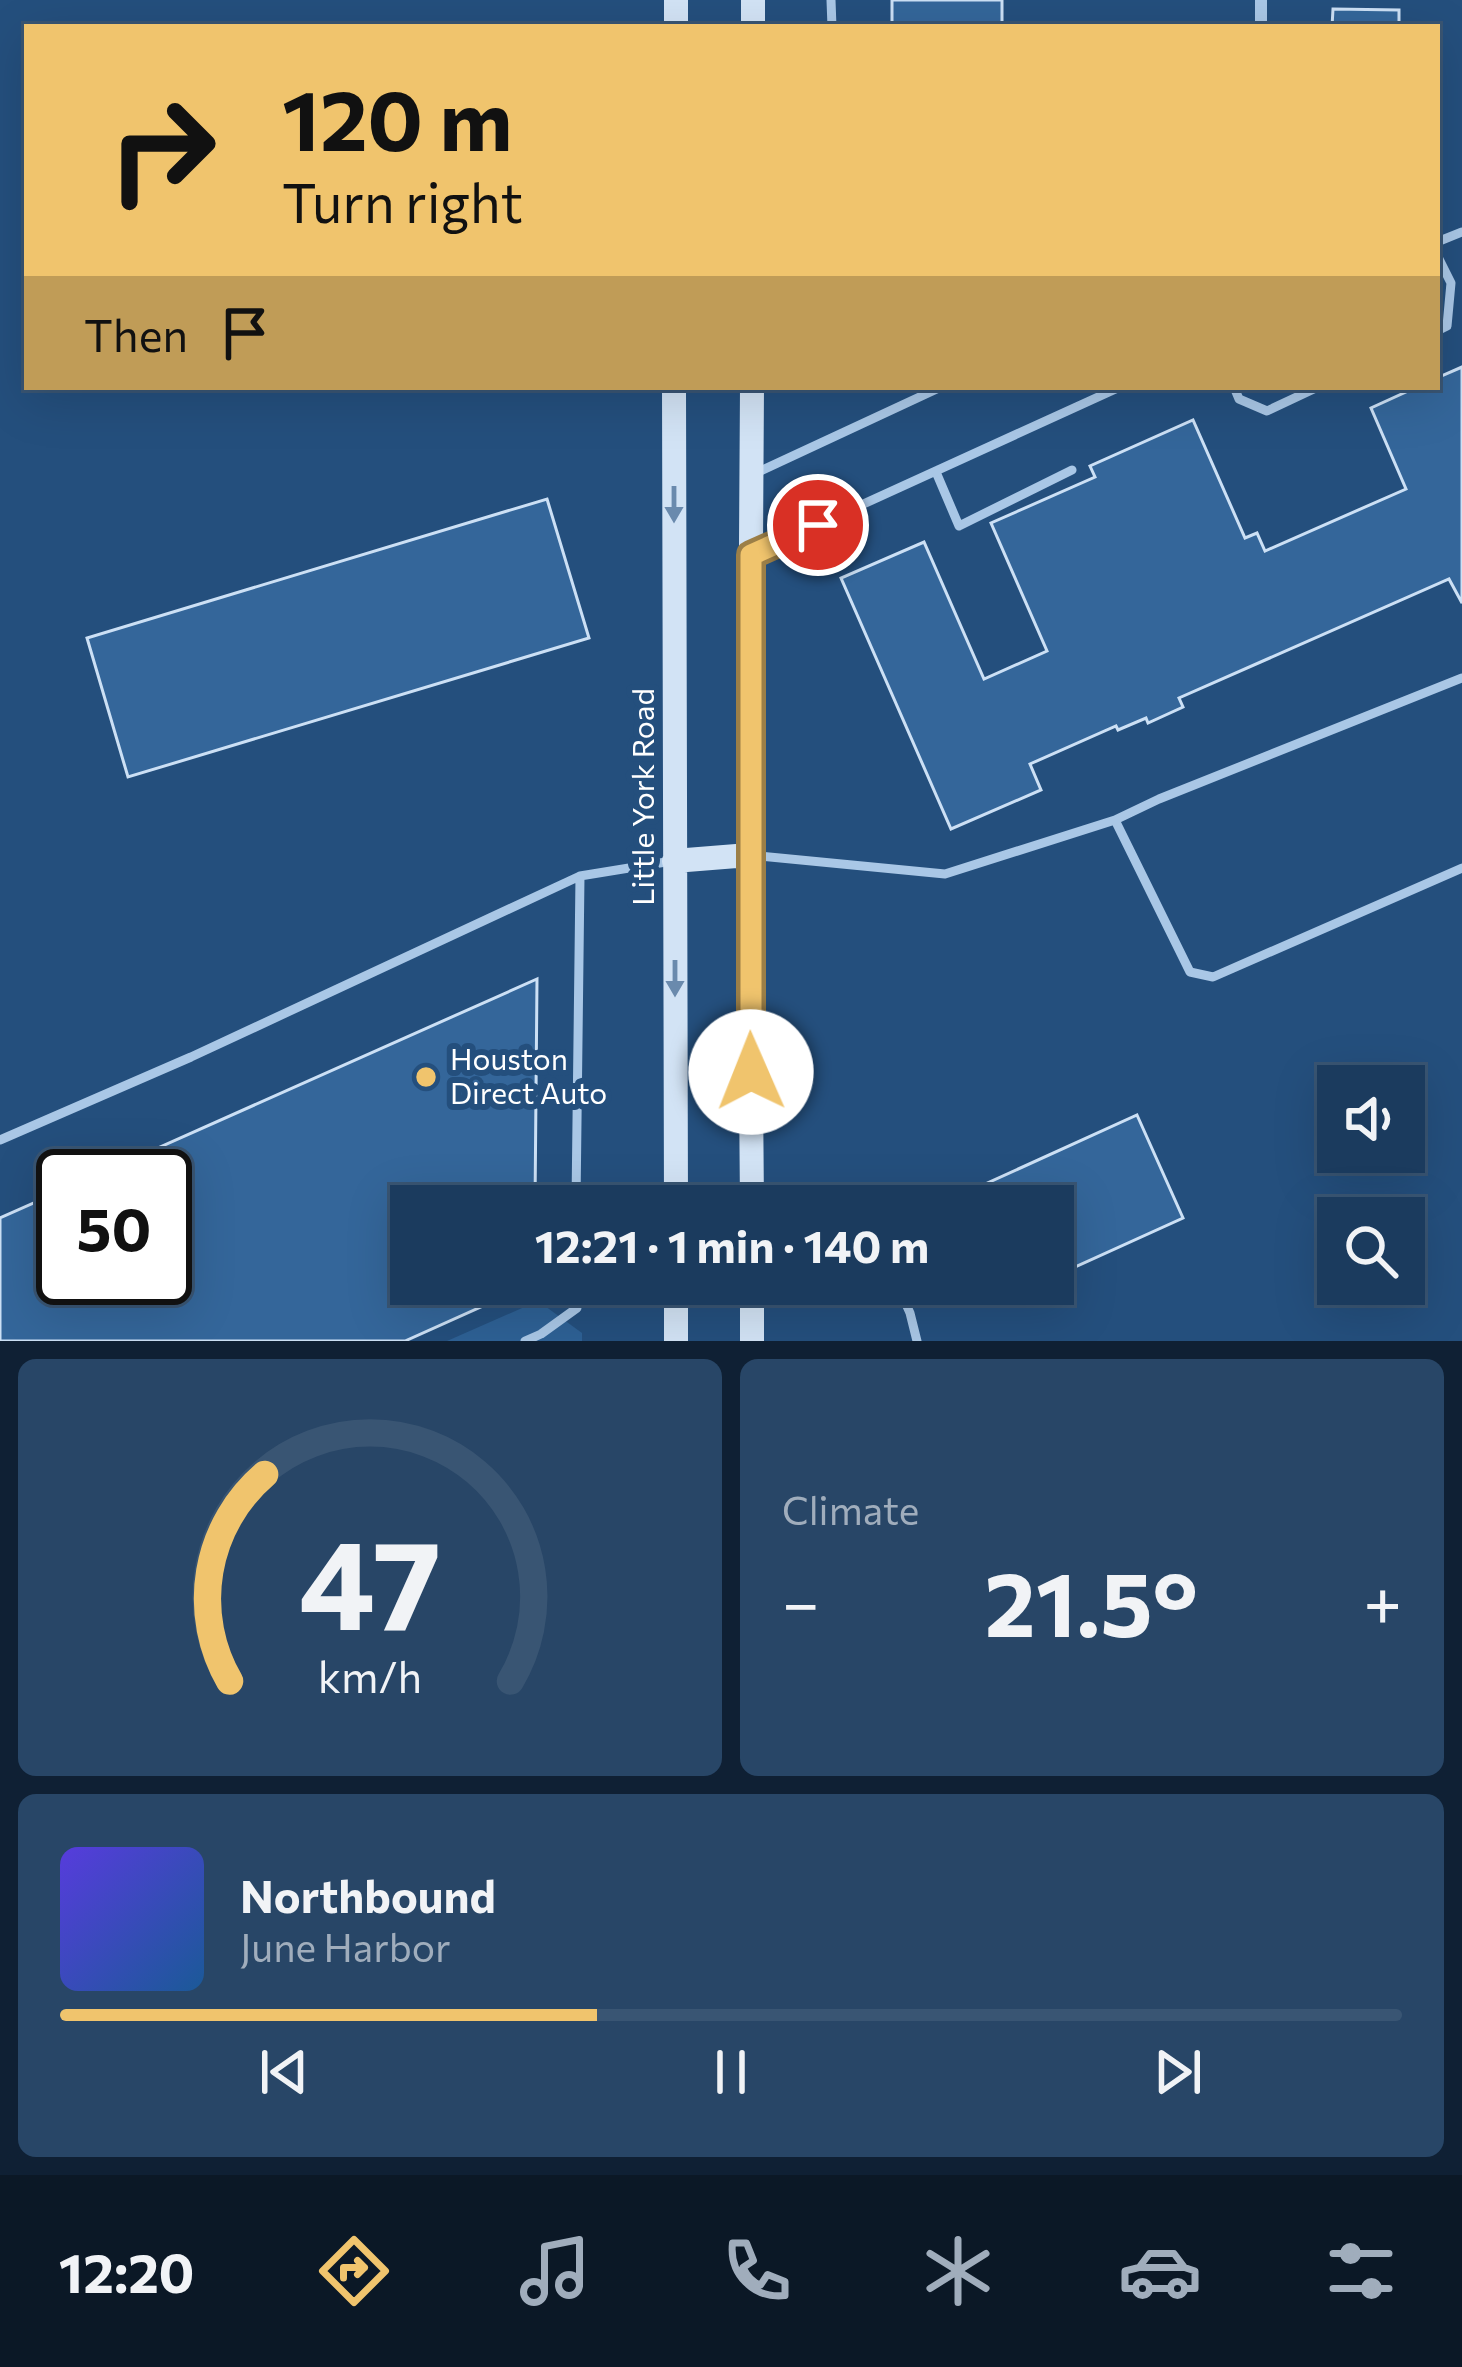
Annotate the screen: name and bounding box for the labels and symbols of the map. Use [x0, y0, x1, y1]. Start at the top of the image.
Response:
pin [767, 474, 869, 576]
one-way arrow [664, 486, 684, 524]
street label: Little York Road [623, 688, 660, 906]
one-way arrow [665, 960, 684, 998]
position arrow [688, 1009, 814, 1135]
place label: Houston Direct Auto [450, 1039, 607, 1110]
marker: Houston Direct Auto [413, 1064, 439, 1090]
speed limit sign: 50 [36, 1149, 192, 1305]

